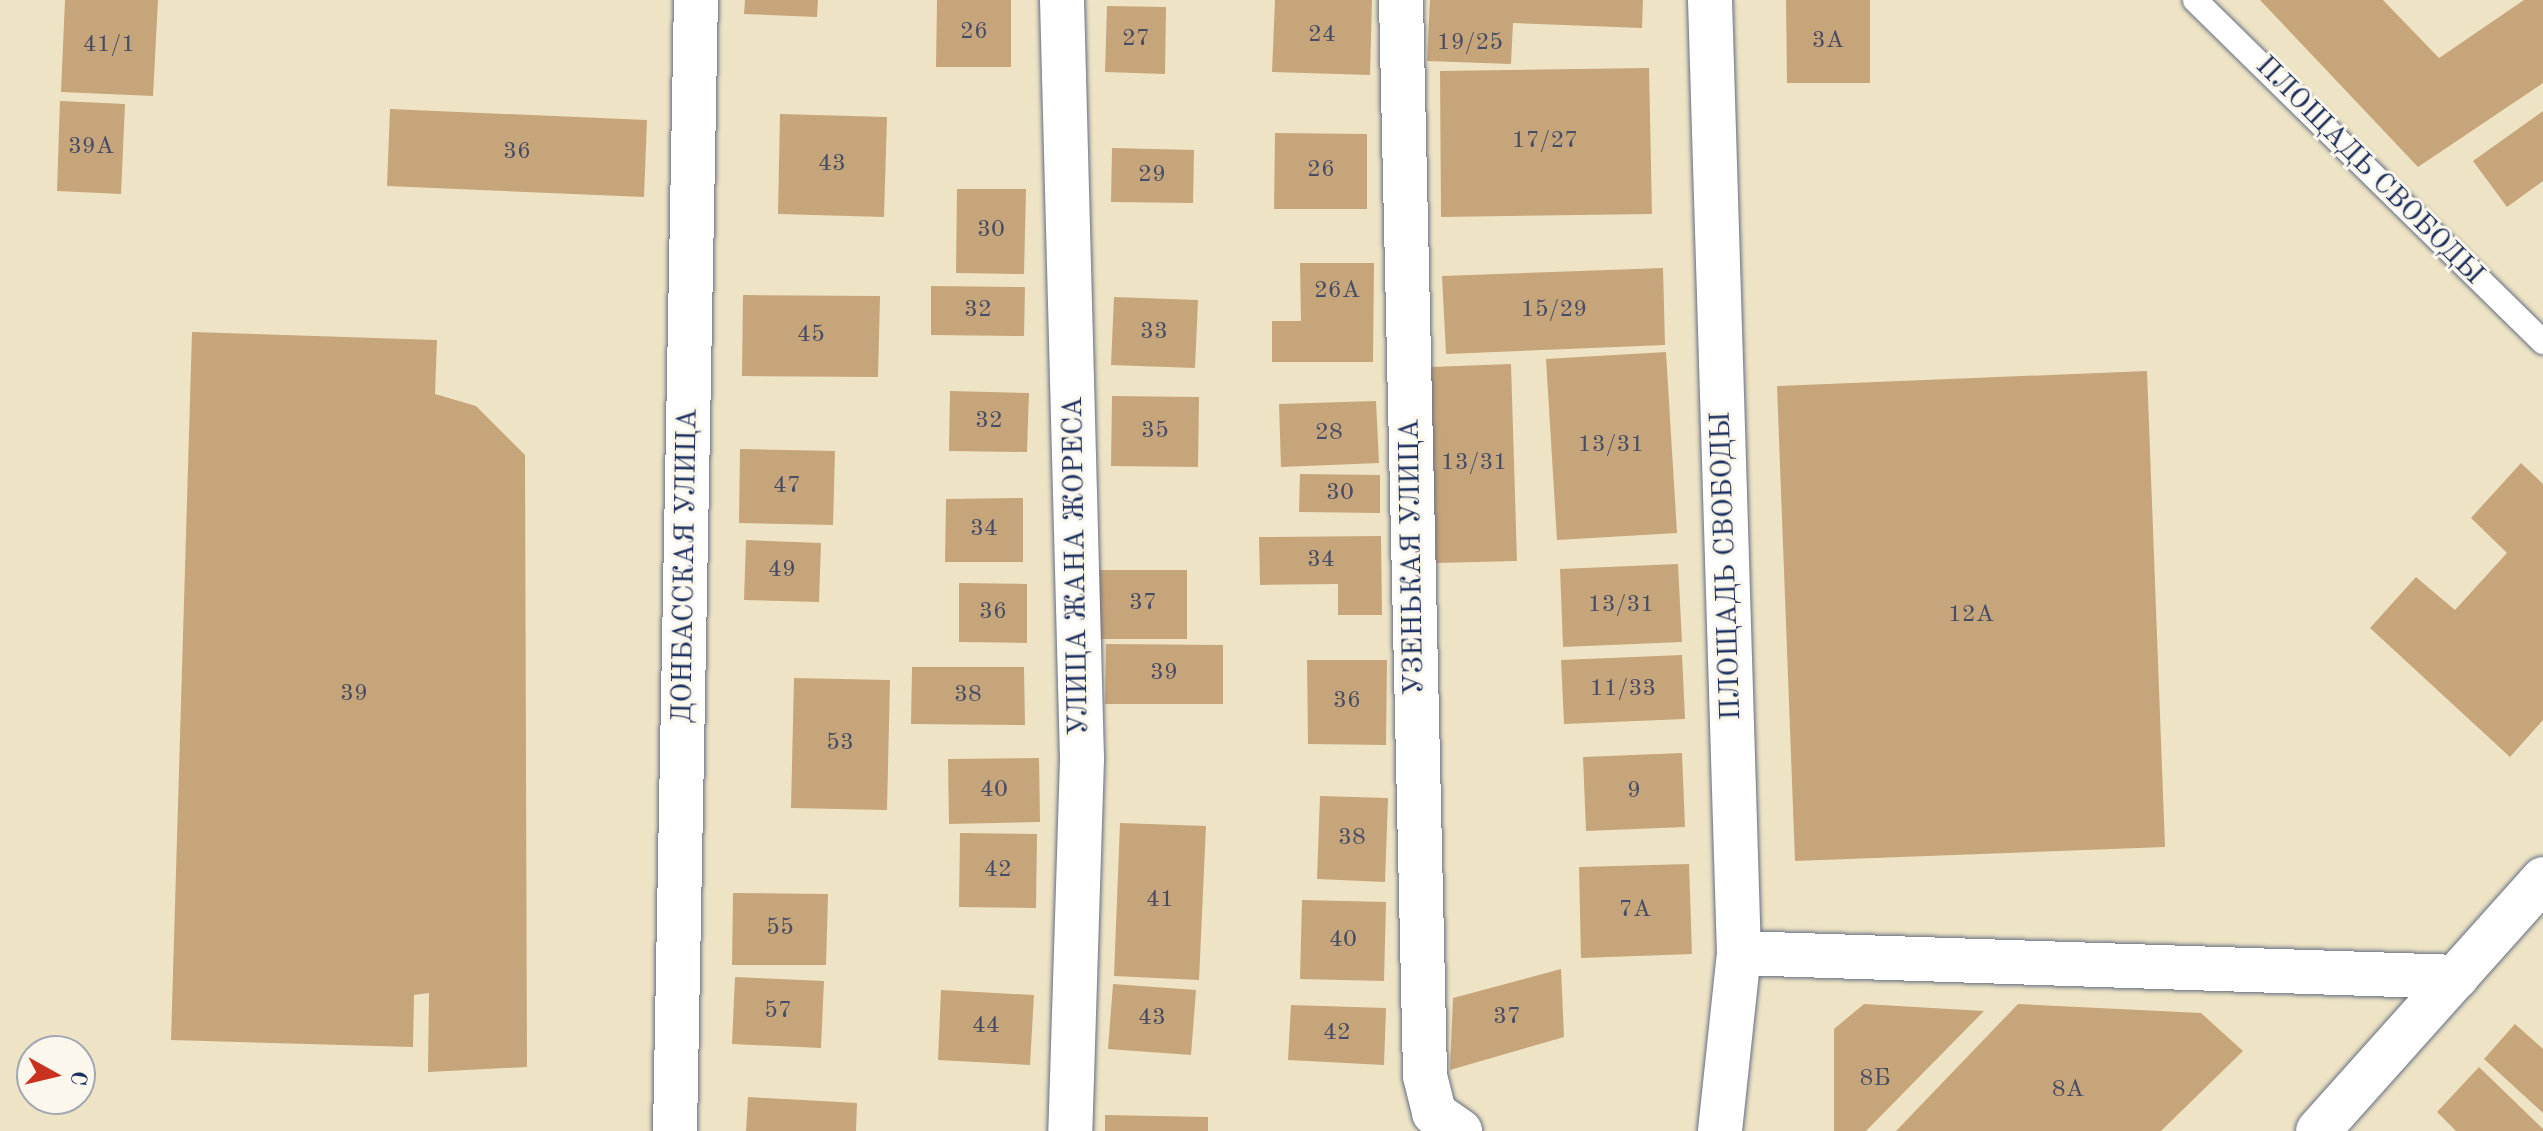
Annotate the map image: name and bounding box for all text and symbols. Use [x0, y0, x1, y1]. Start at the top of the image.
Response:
house number: 26 [960, 19, 988, 47]
house number: 24 [1308, 22, 1336, 50]
house number: 27 [1122, 26, 1150, 54]
house number: 3А [1812, 28, 1844, 56]
house number: 19/25 [1437, 30, 1503, 58]
house number: 41/1 [83, 32, 135, 60]
street label: ПЛОЩАДЬ СВОБОДЫ [2248, 50, 2490, 292]
house number: 17/27 [1512, 128, 1578, 156]
house number: 39А [68, 134, 114, 162]
house number: 36 [503, 139, 531, 167]
house number: 43 [818, 151, 846, 179]
house number: 26 [1307, 157, 1335, 185]
house number: 29 [1138, 162, 1166, 190]
house number: 30 [977, 217, 1005, 245]
house number: 26А [1314, 278, 1360, 306]
house number: 32 [964, 297, 992, 325]
house number: 15/29 [1521, 297, 1587, 325]
house number: 33 [1140, 319, 1168, 347]
house number: 45 [797, 322, 825, 350]
street label: УЛИЦА ЖАНА ЖОРЕСА [1057, 396, 1097, 736]
street label: ДОНБАССКАЯ УЛИЦА [666, 408, 706, 724]
house number: 32 [975, 408, 1003, 436]
street label: ПЛОЩАДЬ СВОБОДЫ [1705, 411, 1749, 721]
house number: 35 [1141, 418, 1169, 446]
street label: УЗЕНЬКАЯ УЛИЦА [1394, 419, 1432, 695]
house number: 28 [1315, 420, 1343, 448]
house number: 13/31 [1578, 432, 1644, 460]
house number: 13/31 [1441, 450, 1507, 478]
house number: 47 [773, 473, 801, 501]
house number: 30 [1326, 480, 1354, 508]
house number: 34 [970, 516, 998, 544]
house number: 34 [1307, 547, 1335, 575]
house number: 49 [768, 557, 796, 585]
house number: 37 [1129, 590, 1157, 618]
house number: 13/31 [1588, 592, 1654, 620]
house number: 36 [979, 599, 1007, 627]
house number: 12А [1948, 602, 1994, 630]
house number: 39 [1150, 660, 1178, 688]
house number: 11/33 [1590, 676, 1656, 704]
house number: 39 [340, 681, 368, 709]
house number: 38 [954, 682, 982, 710]
house number: 36 [1333, 688, 1361, 716]
house number: 53 [826, 730, 854, 758]
house number: 40 [980, 777, 1008, 805]
house number: 9 [1627, 778, 1641, 806]
house number: 38 [1338, 825, 1366, 853]
house number: 42 [984, 857, 1012, 885]
house number: 41 [1146, 887, 1174, 915]
house number: 7А [1619, 897, 1651, 925]
house number: 55 [766, 915, 794, 943]
house number: 40 [1329, 927, 1357, 955]
house number: 57 [764, 998, 792, 1026]
house number: 37 [1493, 1004, 1521, 1032]
house number: 43 [1138, 1005, 1166, 1033]
house number: 44 [972, 1013, 1000, 1041]
house number: 42 [1323, 1020, 1351, 1048]
north arrow [16, 1035, 96, 1115]
house number: 8Б [1860, 1066, 1890, 1094]
text: С [66, 1069, 90, 1087]
house number: 8А [2052, 1077, 2084, 1105]

